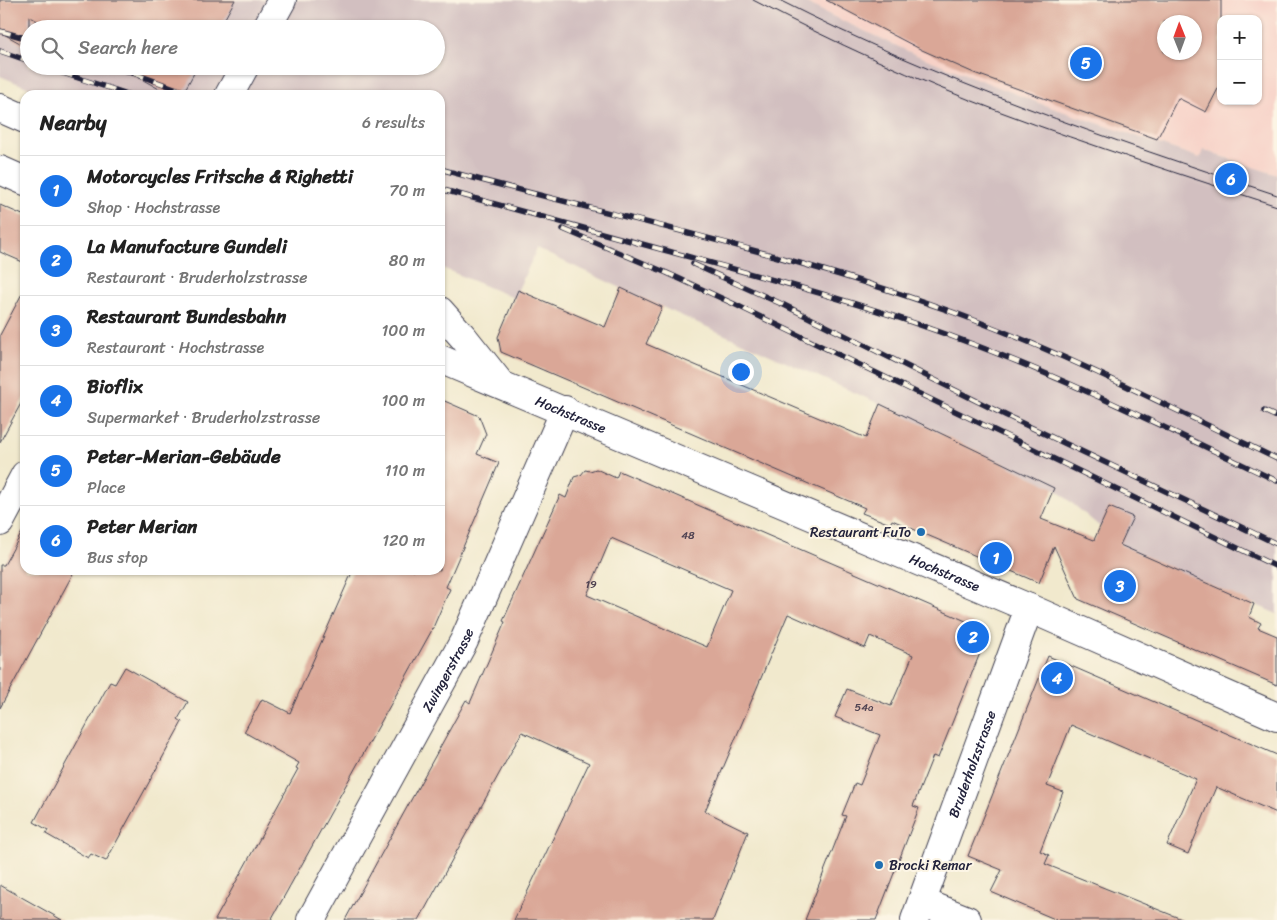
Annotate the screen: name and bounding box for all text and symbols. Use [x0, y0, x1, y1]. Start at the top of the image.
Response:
north arrow [1157, 15, 1202, 60]
map controls [1217, 15, 1262, 105]
button: + [1217, 15, 1262, 60]
search box [20, 20, 445, 75]
text: Search here [78, 31, 178, 64]
icon: search [38, 34, 66, 62]
pin: 5 [1070, 44, 1102, 82]
button: − [1217, 60, 1262, 105]
text: Nearby [40, 104, 106, 142]
text: 6 results [362, 108, 425, 137]
text: Motorcycles Fritsche & Righetti [87, 160, 353, 193]
pin: 6 [1215, 160, 1247, 198]
text: 1 [53, 176, 59, 205]
text: 70 m [389, 176, 425, 205]
text: Shop · Hochstrasse [87, 193, 220, 222]
text: La Manufacture Gundeli [87, 230, 287, 263]
text: 2 [51, 246, 61, 275]
text: 80 m [389, 246, 425, 275]
text: Restaurant · Bruderholzstrasse [87, 263, 308, 292]
text: Restaurant Bundesbahn [87, 300, 286, 333]
text: 3 [52, 316, 60, 345]
text: 100 m [381, 316, 425, 345]
text: Restaurant · Hochstrasse [87, 333, 264, 362]
your location [728, 359, 754, 385]
text: Bioflix [87, 370, 143, 403]
text: 4 [51, 386, 61, 415]
text: 100 m [381, 386, 425, 415]
street label: Hochstrasse [531, 388, 610, 441]
text: Supermarket · Bruderholzstrasse [87, 403, 320, 432]
text: Peter-Merian-Gebäude [87, 440, 281, 473]
text: 5 [51, 456, 61, 485]
text: 110 m [385, 456, 425, 485]
text: Place [87, 473, 126, 502]
text: Peter Merian [87, 510, 197, 543]
place label: Restaurant FuTo [810, 520, 911, 545]
text: 6 [51, 526, 61, 555]
text: 120 m [382, 526, 425, 555]
house number: 48 [681, 526, 695, 545]
marker: Restaurant FuTo [915, 526, 927, 538]
pin: 1 [980, 539, 1012, 577]
text: Bus stop [87, 543, 148, 572]
street label: Hochstrasse [905, 546, 984, 599]
pin: 3 [1104, 567, 1136, 605]
house number: 19 [585, 575, 597, 594]
pin: 2 [957, 618, 989, 656]
street label: Zwingerstrasse [415, 624, 481, 717]
pin: 4 [1041, 659, 1073, 697]
house number: 54a [854, 698, 874, 717]
street label: Bruderholzstrasse [941, 707, 1003, 821]
place label: Brocki Remar [889, 853, 973, 878]
marker: Brocki Remar [873, 859, 885, 871]

